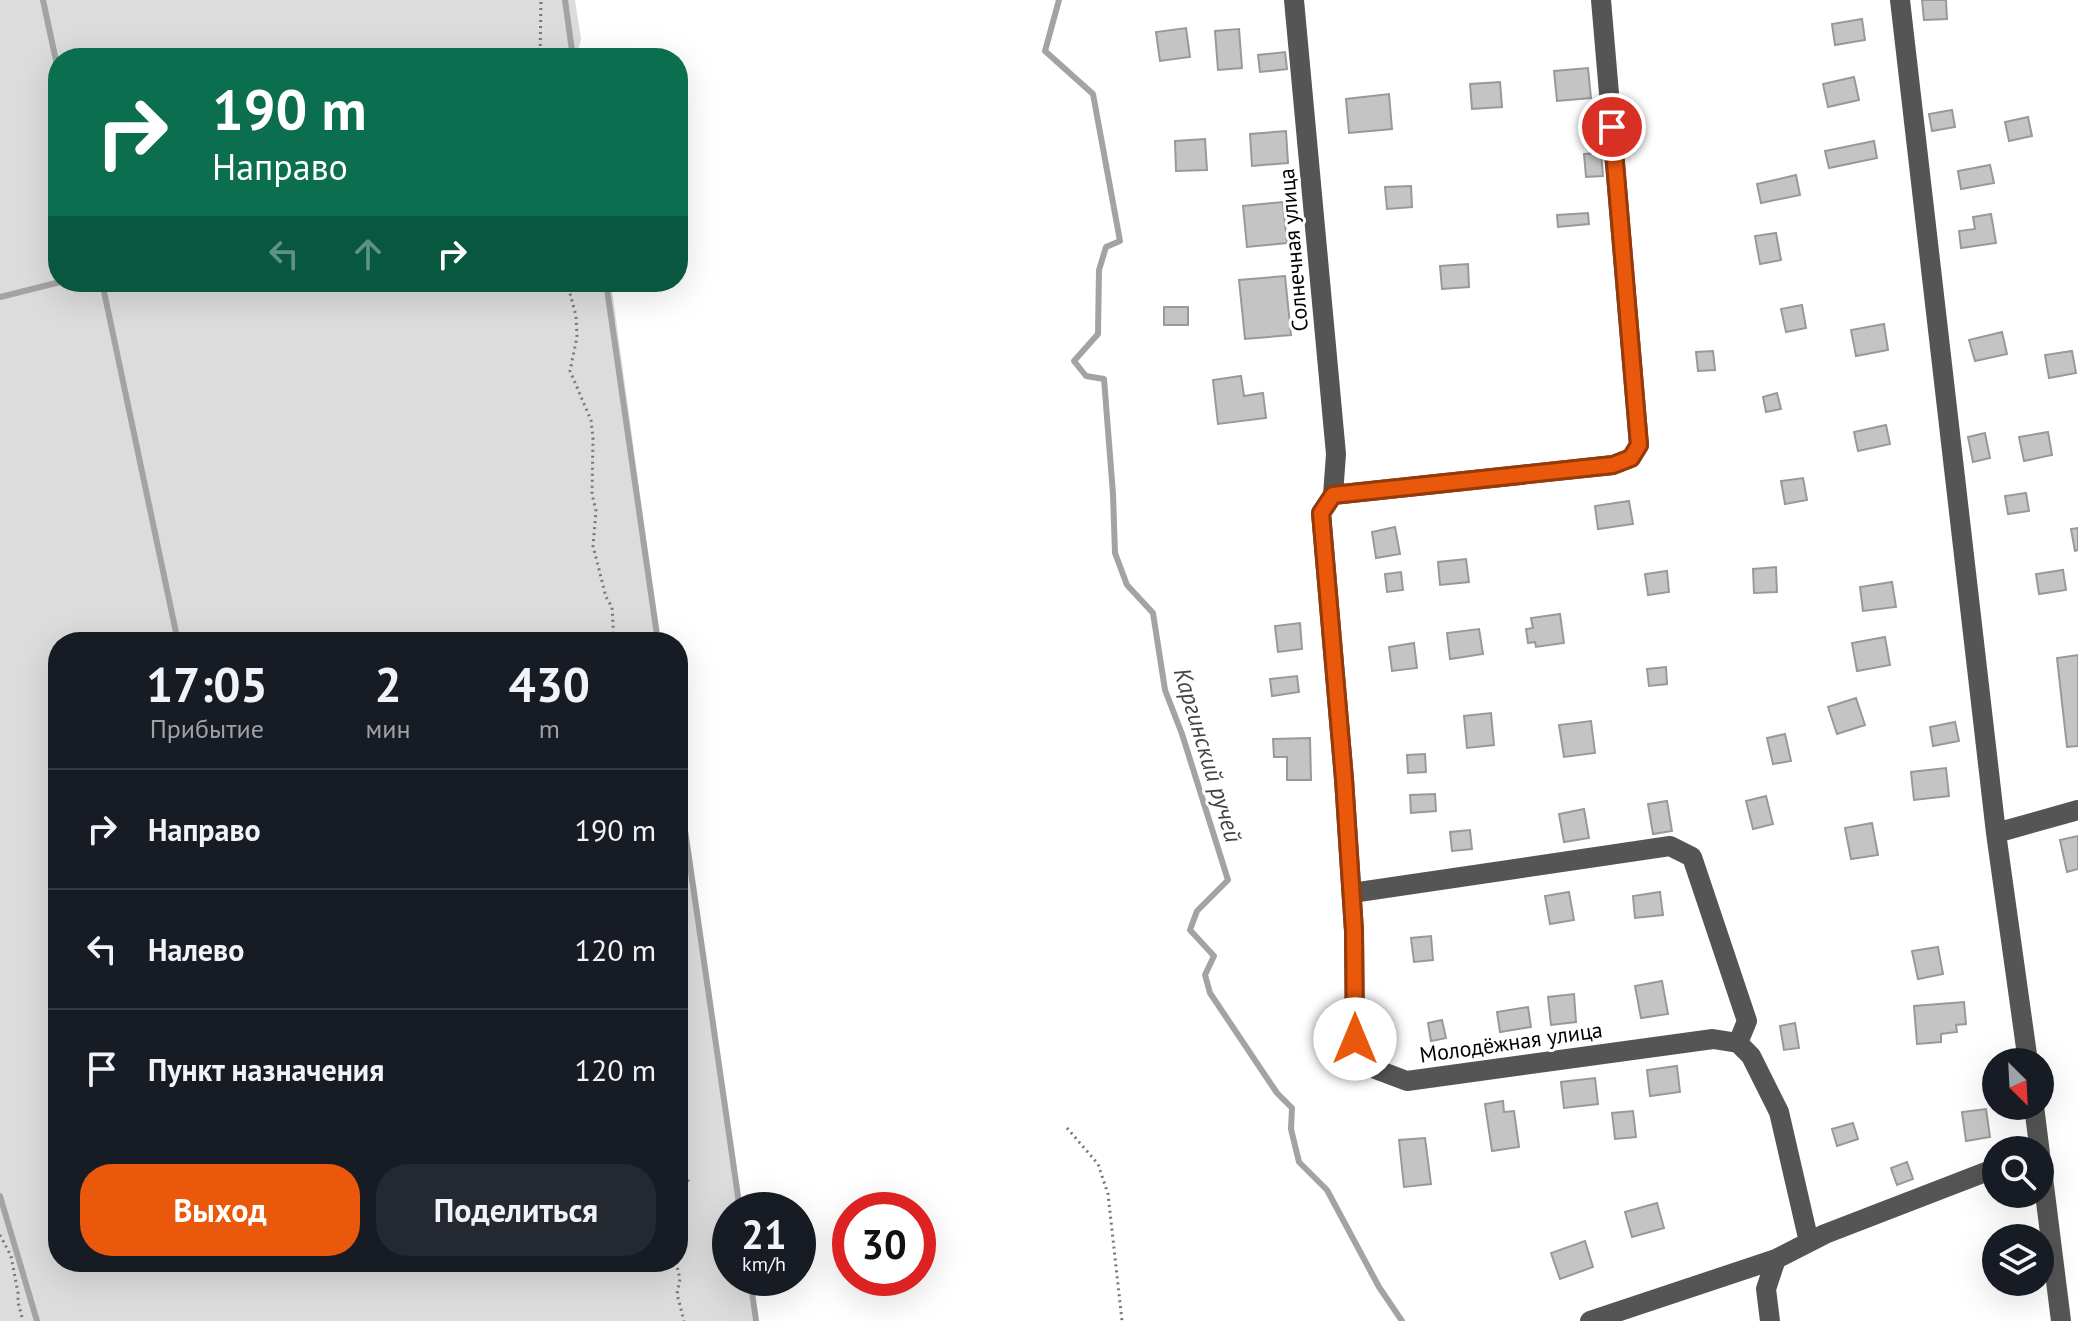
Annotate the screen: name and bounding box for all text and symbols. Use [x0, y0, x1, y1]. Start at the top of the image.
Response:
text: 190 m [212, 73, 367, 145]
icon: right [80, 80, 184, 184]
pin [1578, 93, 1646, 161]
icon: arrive [1590, 105, 1634, 149]
text: Направо [212, 143, 348, 190]
street label: Солнечная улица [1272, 167, 1314, 333]
icon: left [262, 232, 306, 276]
icon: ahead [346, 232, 390, 276]
icon: right [430, 232, 474, 276]
text: 17:05 [146, 653, 268, 715]
text: 2 [374, 653, 402, 715]
text: 430 [508, 653, 590, 715]
water label: Каргинский ручей [1167, 664, 1249, 846]
text: Прибытие [150, 712, 264, 745]
text: мин [366, 712, 411, 745]
text: m [539, 712, 560, 745]
icon: right [80, 807, 124, 851]
text: Направо [148, 810, 261, 849]
text: 190 m [575, 810, 656, 849]
icon: left [80, 927, 124, 971]
text: Налево [148, 930, 244, 969]
text: 120 m [575, 930, 656, 969]
position arrow [1313, 997, 1397, 1081]
street label: Молодёжная улица [1418, 1015, 1604, 1069]
icon: arrive [80, 1047, 124, 1091]
north arrow [1982, 1048, 2054, 1120]
map controls [1982, 1048, 2054, 1296]
text: Пункт назначения [148, 1050, 384, 1089]
text: 120 m [575, 1050, 656, 1089]
button: search [1982, 1136, 2054, 1208]
button: Выход [80, 1164, 360, 1256]
button: Поделиться [376, 1164, 656, 1256]
speed limit sign: 30 [832, 1192, 936, 1296]
text: 21 [741, 1208, 787, 1260]
button: layers [1982, 1224, 2054, 1296]
text: km/h [742, 1251, 786, 1277]

